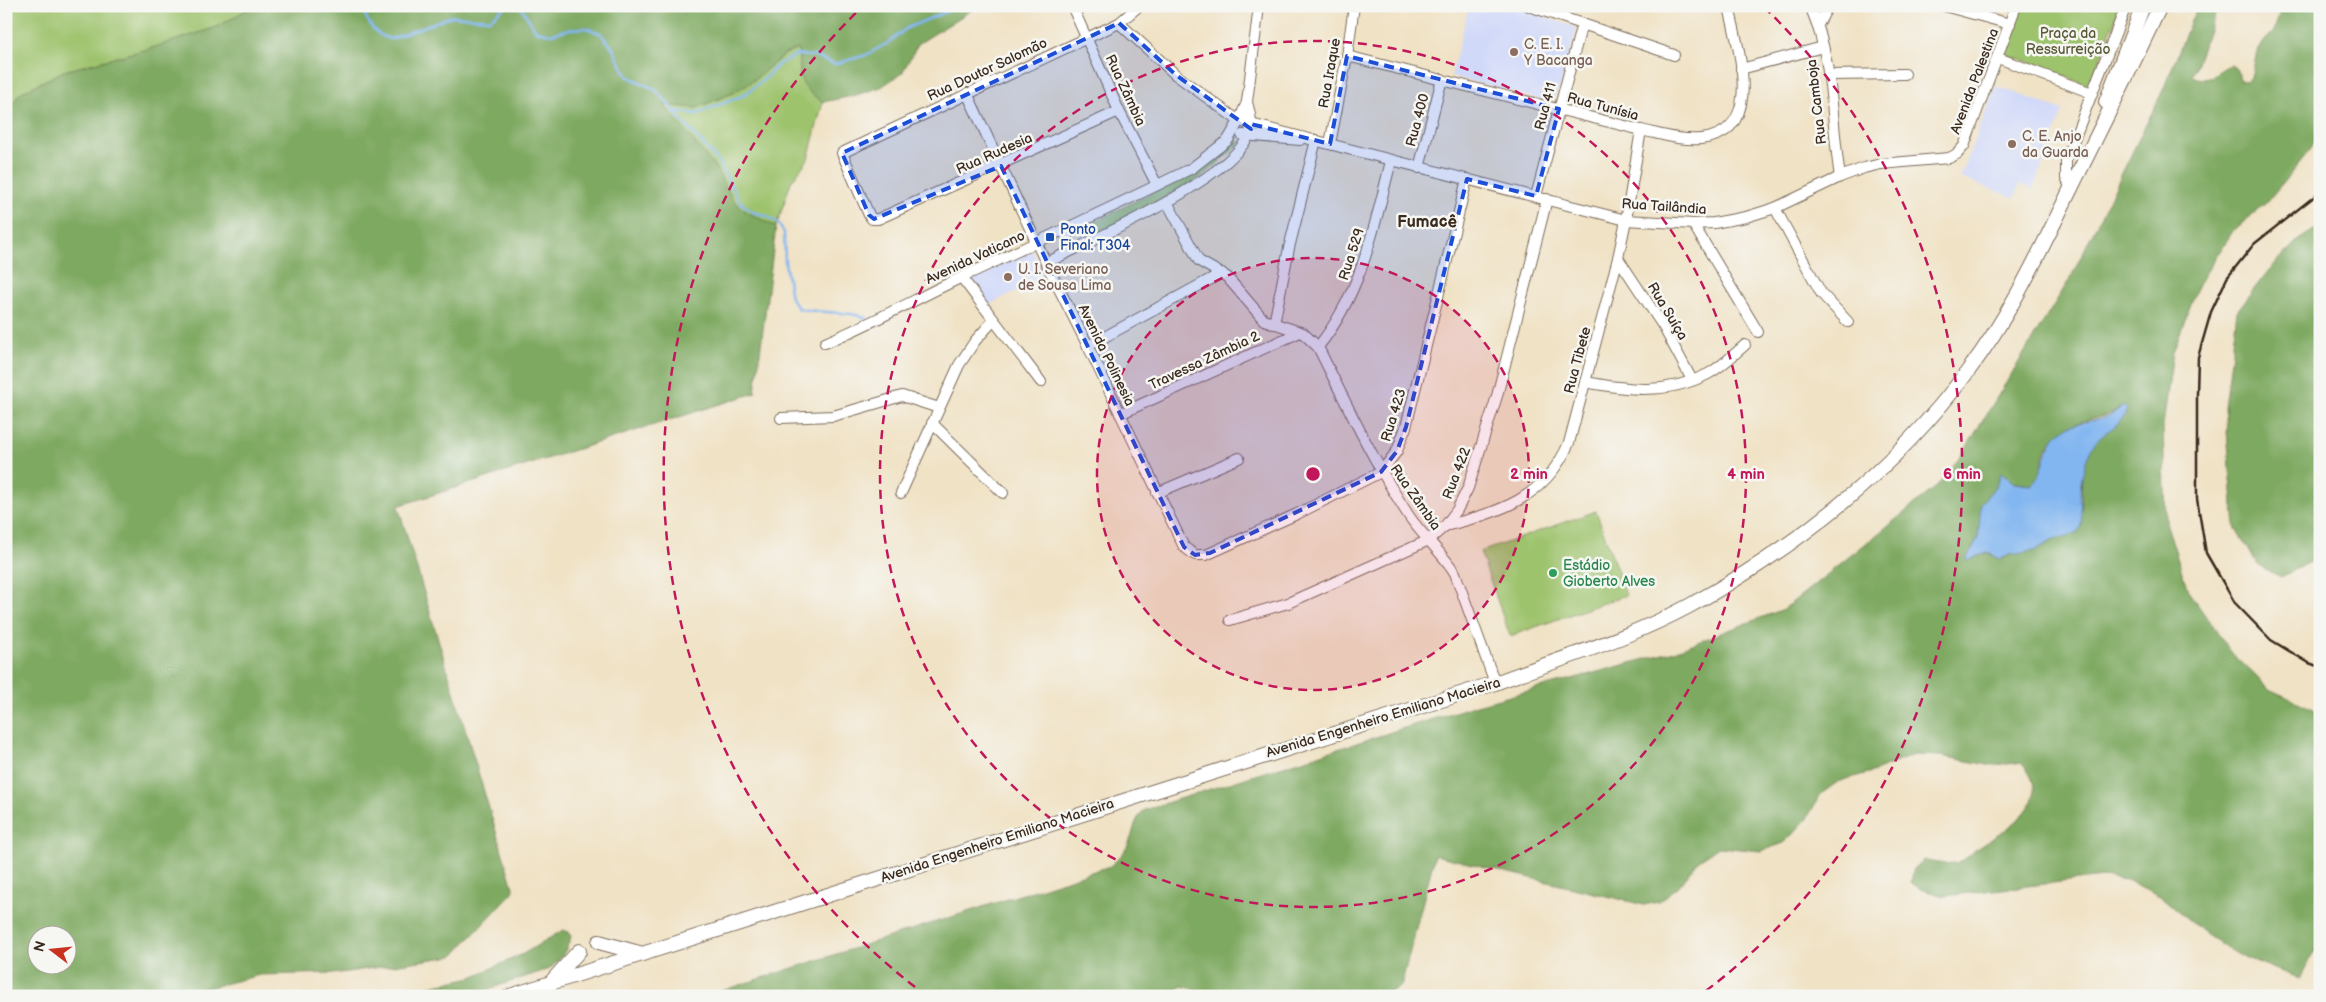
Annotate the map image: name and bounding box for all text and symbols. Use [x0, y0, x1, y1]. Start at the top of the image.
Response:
park label: Praça da Ressurreição [2026, 25, 2110, 58]
street label: Avenida Palestina [1947, 26, 2002, 136]
street label: Rua Doutor Salomão [925, 34, 1050, 105]
place label: C. E. I. Y Bacanga [1523, 36, 1593, 69]
street label: Rua Iraque [1315, 37, 1344, 109]
marker: C. E. I. Y Bacanga [1508, 46, 1520, 58]
street label: Rua Zâmbia [1102, 52, 1149, 129]
street label: Rua Camboja [1803, 58, 1830, 146]
street label: Rua 411 [1531, 80, 1560, 132]
street label: Rua Tunísia [1565, 89, 1641, 124]
street label: Rua 400 [1402, 92, 1433, 149]
place label: C. E. Anjo da Guarda [2022, 128, 2089, 161]
street label: Rua Rudesia [953, 129, 1035, 178]
marker: C. E. Anjo da Guarda [2006, 138, 2018, 150]
street label: Rua Tailândia [1621, 195, 1707, 218]
district label: Fumacê [1397, 213, 1457, 232]
place label: Ponto Final: T304 [1060, 221, 1131, 254]
street label: Rua 529 [1335, 226, 1368, 282]
street label: Avenida Vaticano [923, 227, 1028, 288]
marker: Ponto Final: T304 [1044, 231, 1056, 243]
place label: U. I. Severiano de Sousa Lima [1018, 261, 1111, 294]
marker: U. I. Severiano de Sousa Lima [1002, 271, 1014, 283]
street label: Rua Suíça [1644, 279, 1691, 343]
street label: Avenida Polinesia [1075, 302, 1139, 409]
street label: Rua Tibete [1560, 325, 1595, 395]
street label: Travessa Zâmbia 2 [1146, 327, 1263, 394]
street label: Rua 423 [1377, 387, 1410, 444]
street label: Rua 422 [1439, 444, 1474, 502]
street label: Rua Zâmbia [1387, 461, 1445, 534]
centre of rings [1304, 465, 1322, 483]
text: 2 min [1510, 465, 1548, 484]
text: 4 min [1727, 465, 1765, 484]
text: 6 min [1943, 465, 1981, 484]
place label: Estádio Gioberto Alves [1563, 557, 1655, 590]
marker: Estádio Gioberto Alves [1547, 567, 1559, 579]
street label: Avenida Engenheiro Emiliano Macieira [1264, 674, 1502, 761]
street label: Avenida Engenheiro Emiliano Macieira [878, 795, 1116, 886]
north arrow [28, 924, 78, 974]
text: N [30, 939, 50, 954]

